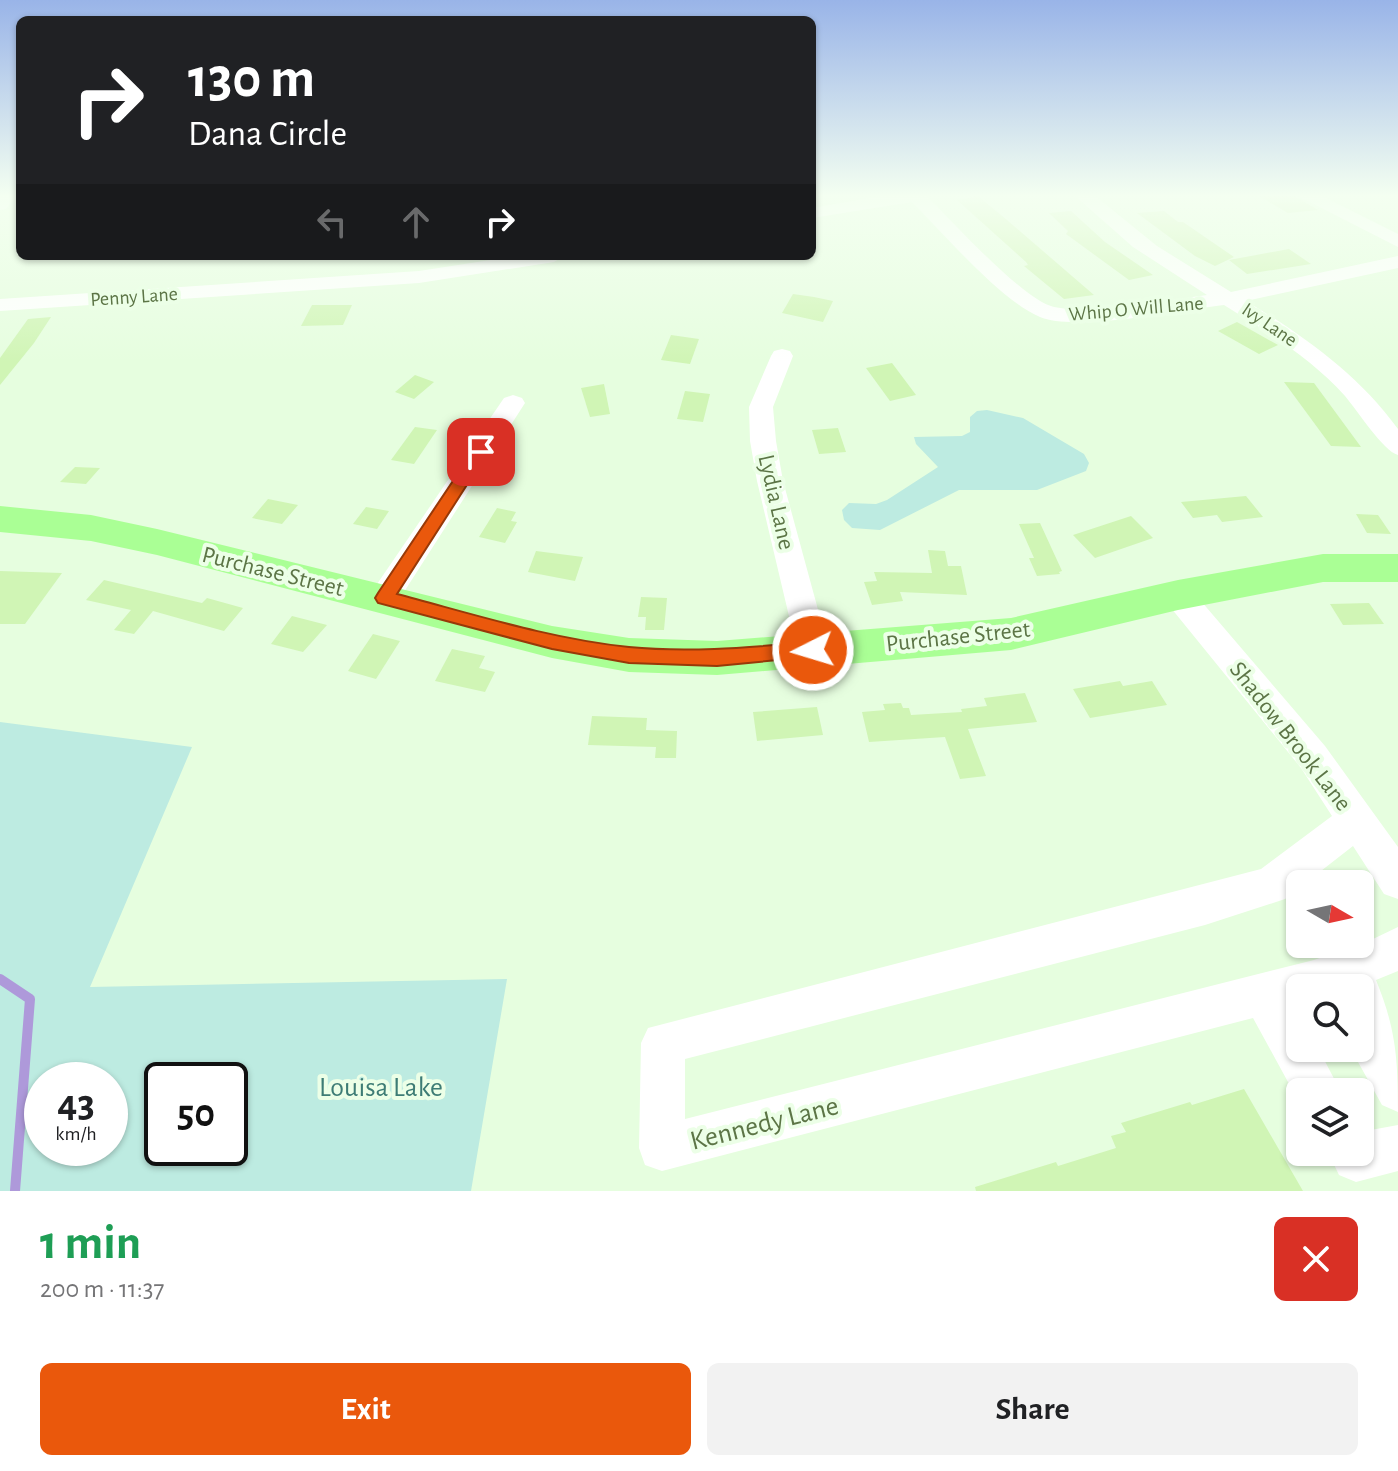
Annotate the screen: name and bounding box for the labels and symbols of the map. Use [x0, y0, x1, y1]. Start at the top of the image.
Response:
street label: Penny Lane [90, 284, 178, 310]
street label: Whip O Will Lane [1068, 293, 1204, 325]
street label: Ivy Lane [1238, 299, 1301, 350]
pin [447, 418, 515, 486]
street label: Lydia Lane [753, 452, 799, 552]
street label: Purchase Street [199, 543, 346, 601]
position arrow [771, 608, 855, 692]
street label: Purchase Street [885, 617, 1032, 657]
street label: Shadow Brook Lane [1225, 658, 1356, 816]
north arrow [1286, 870, 1374, 958]
speed limit sign: 50 [144, 1062, 248, 1166]
park label: Louisa Lake [319, 1074, 443, 1102]
street label: Kennedy Lane [687, 1092, 842, 1156]

